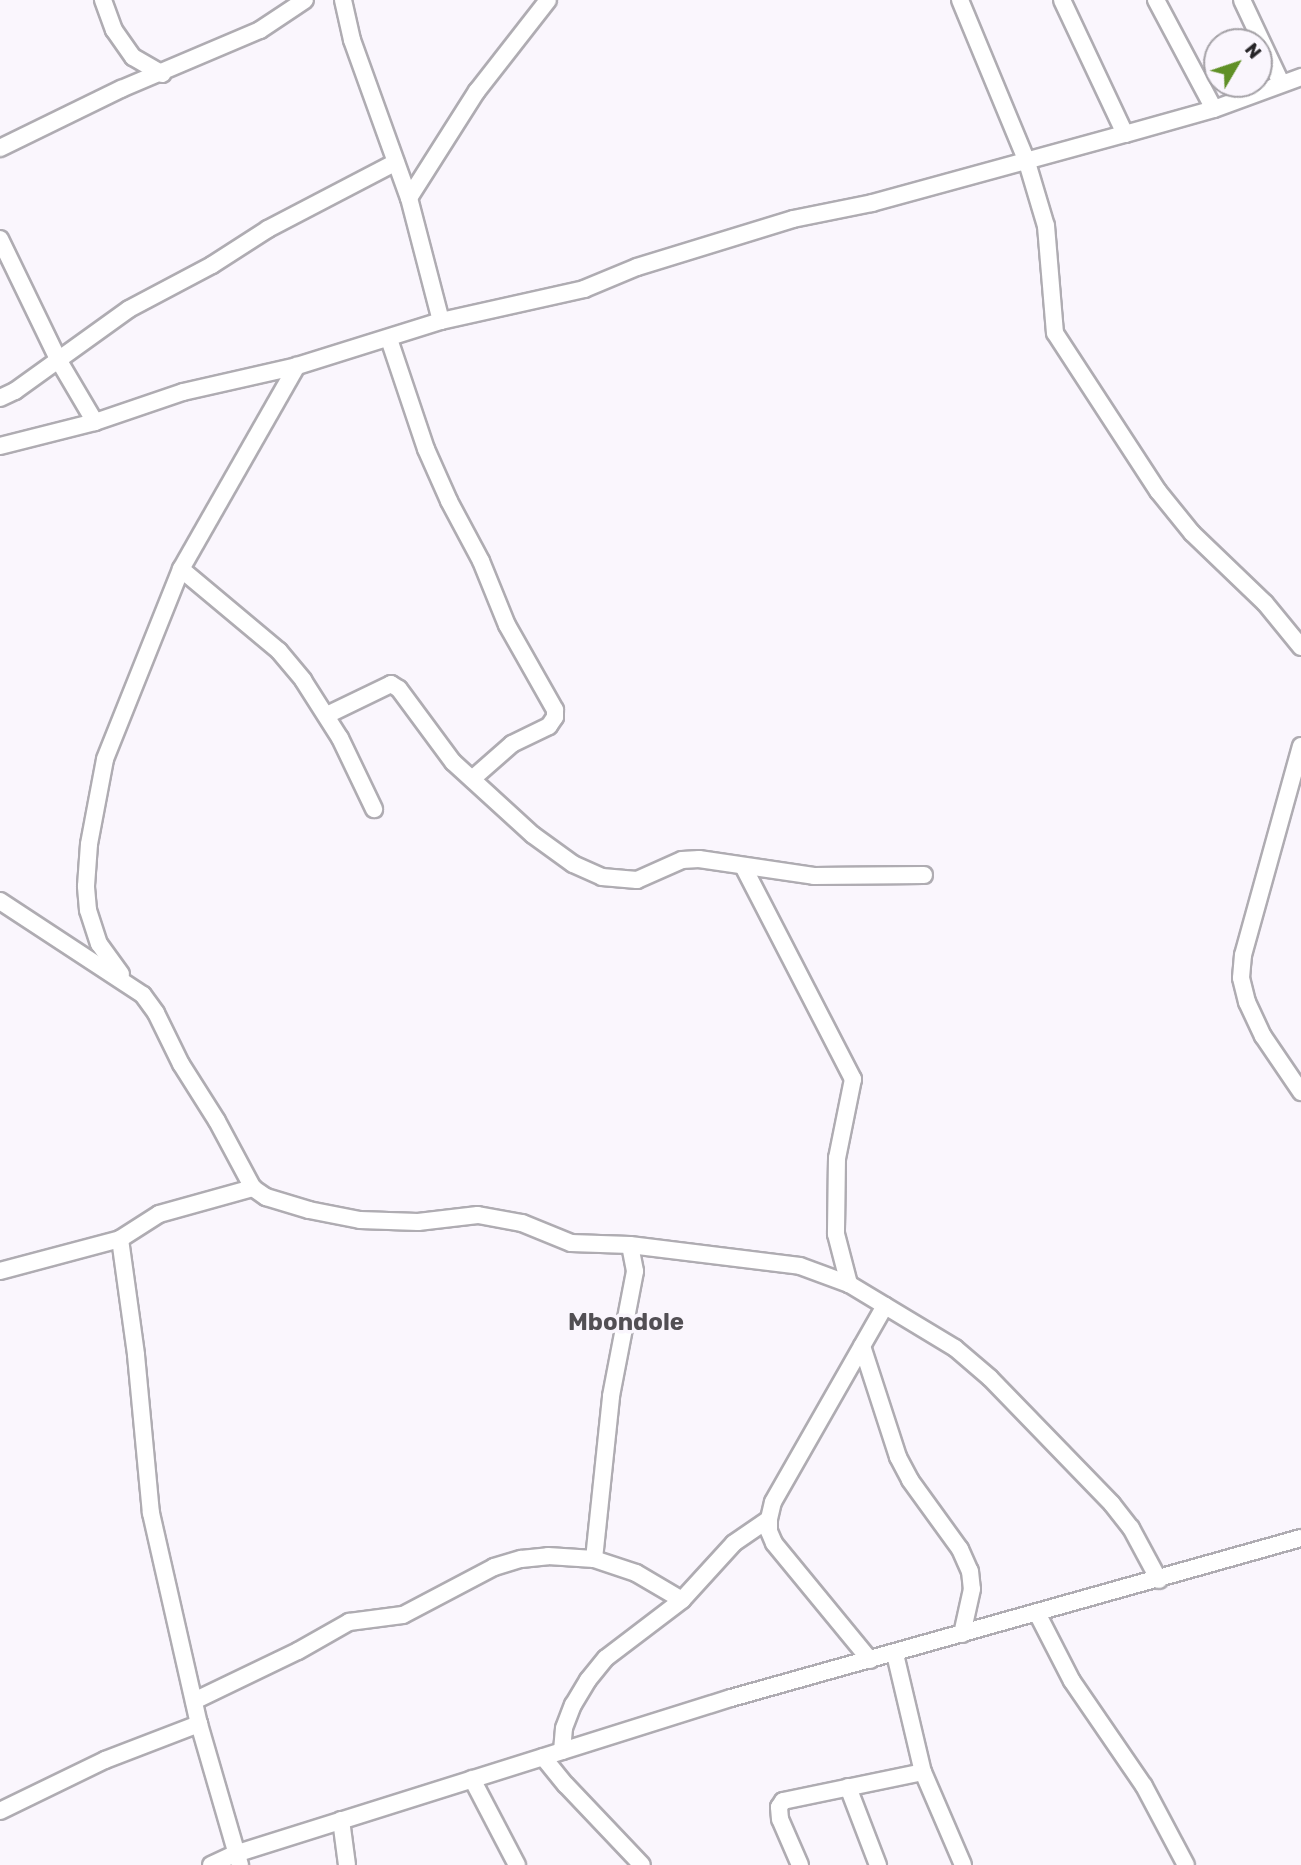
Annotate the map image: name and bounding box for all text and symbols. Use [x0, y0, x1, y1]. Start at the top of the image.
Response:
north arrow [1203, 28, 1273, 98]
text: N [1240, 38, 1266, 63]
district label: Mbondole [568, 1309, 684, 1337]

